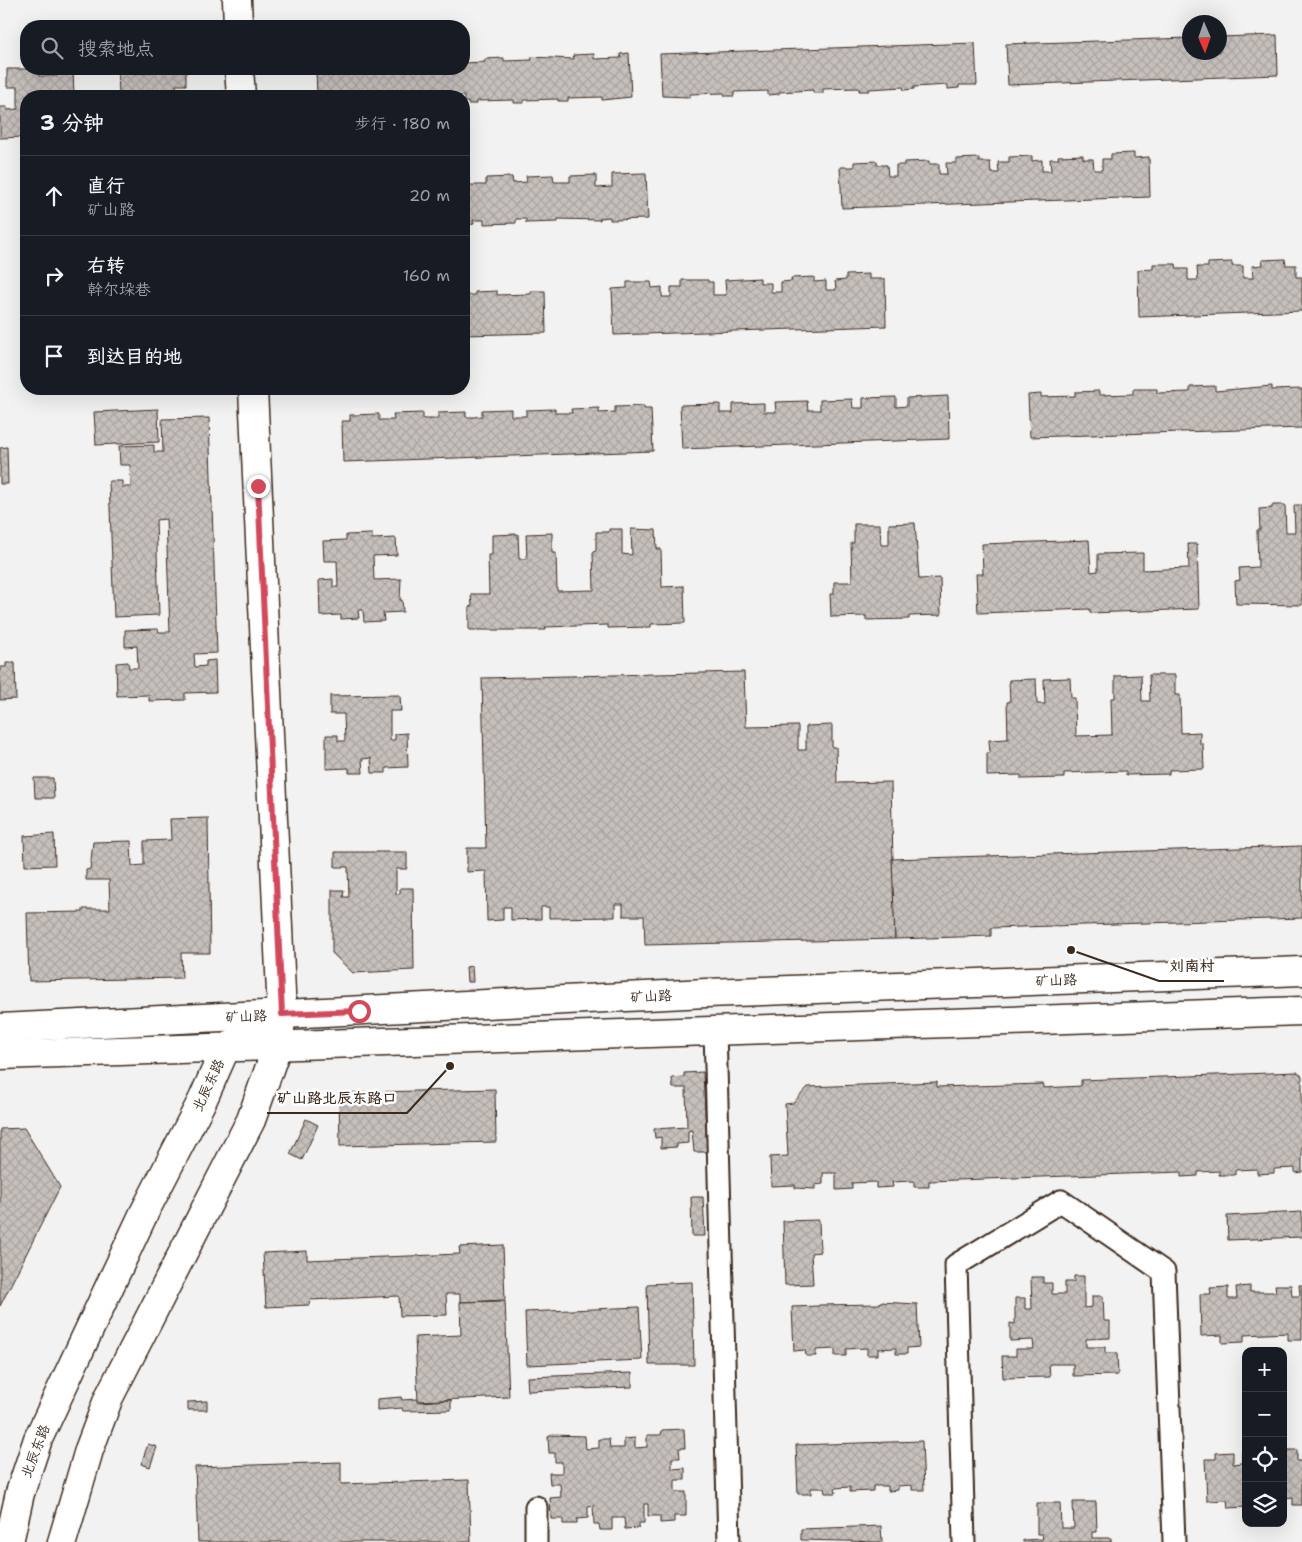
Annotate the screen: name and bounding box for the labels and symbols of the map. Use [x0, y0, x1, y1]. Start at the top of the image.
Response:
north arrow [1182, 15, 1227, 60]
route end [247, 475, 270, 498]
callout: 刘南村 [1159, 951, 1224, 981]
text: 刘南村 [1169, 956, 1215, 976]
street label: 矿山路 [1035, 970, 1077, 990]
street label: 矿山路 [630, 986, 672, 1006]
route start [348, 1000, 371, 1023]
street label: 矿山路 [225, 1006, 267, 1026]
street label: 北辰东路 [188, 1056, 228, 1114]
callout: 矿山路北辰东路口 [267, 1083, 407, 1113]
text: 矿山路北辰东路口 [277, 1088, 397, 1108]
street label: 北辰东路 [17, 1422, 53, 1480]

